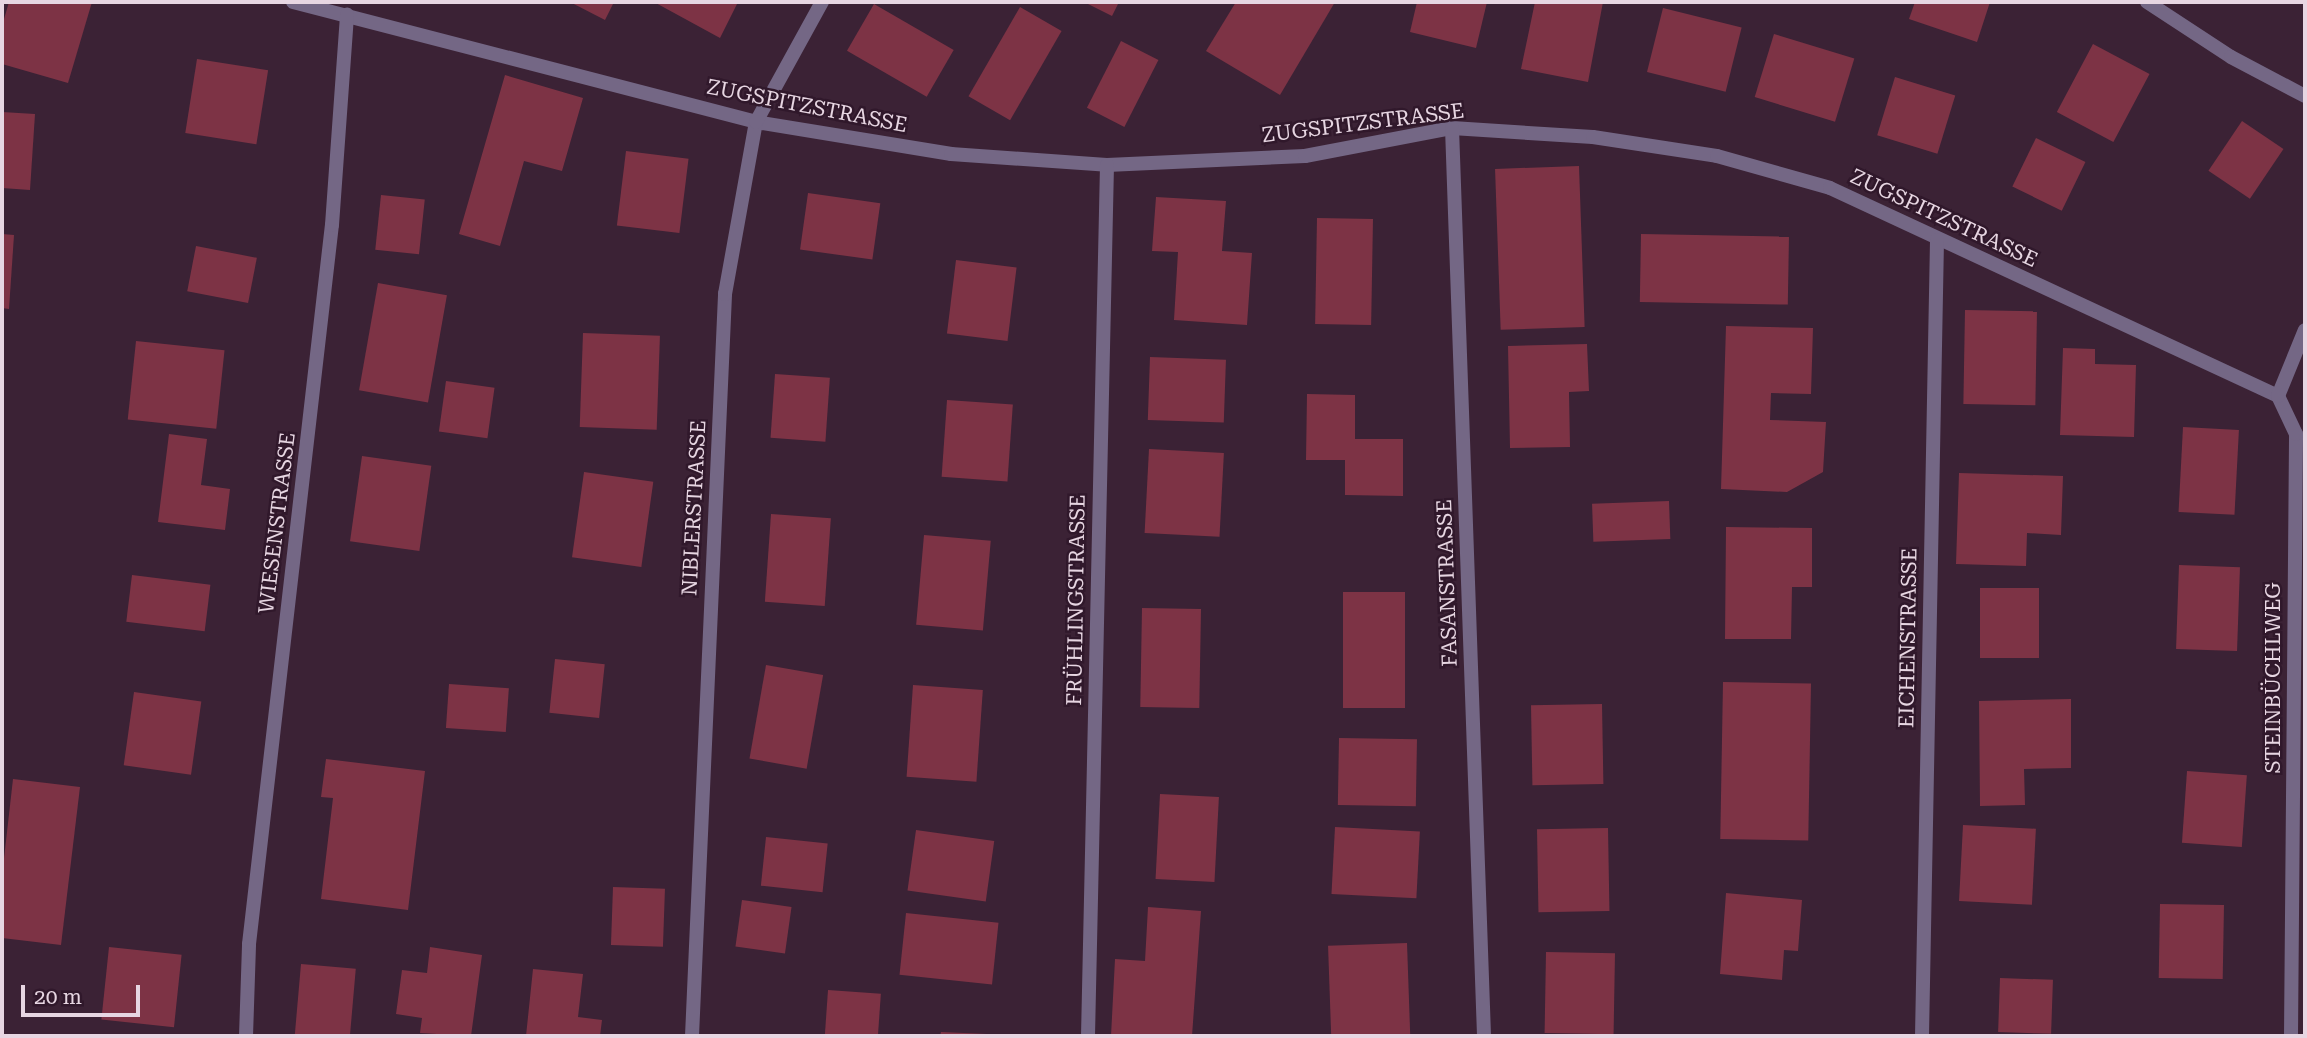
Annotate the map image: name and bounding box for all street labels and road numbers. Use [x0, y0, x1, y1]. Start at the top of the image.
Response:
street label: ZUGSPITZSTRASSE [705, 74, 909, 138]
street label: ZUGSPITZSTRASSE [1260, 98, 1466, 148]
street label: ZUGSPITZSTRASSE [1846, 164, 2042, 272]
street label: NIBLERSTRASSE [677, 420, 711, 596]
street label: WIESENSTRASSE [253, 431, 301, 615]
street label: FRÜHLINGSTRASSE [1062, 494, 1090, 706]
street label: FASANSTRASSE [1431, 499, 1463, 667]
street label: EICHENSTRASSE [1894, 548, 1922, 728]
street label: STEINBÜCHLWEG [2260, 582, 2286, 774]

